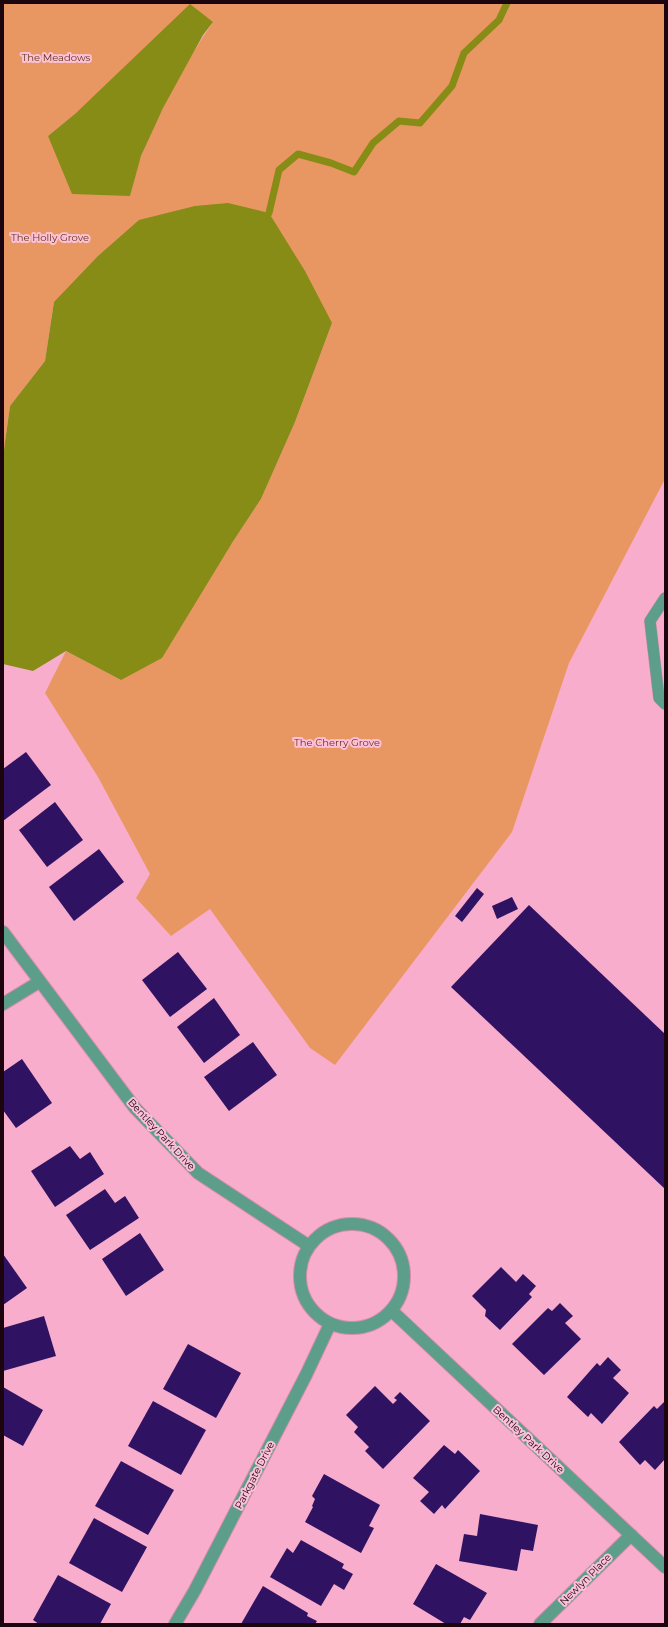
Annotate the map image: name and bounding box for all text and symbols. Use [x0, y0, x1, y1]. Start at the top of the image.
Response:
park label: The Meadows [21, 51, 91, 64]
park label: The Holly Grove [11, 231, 89, 244]
park label: The Cherry Grove [294, 736, 380, 749]
street label: Bentley Park Drive [125, 1096, 198, 1173]
street label: Bentley Park Drive [490, 1403, 567, 1476]
street label: Parkgate Drive [232, 1439, 277, 1511]
street label: Newlyn Place [557, 1551, 614, 1608]

